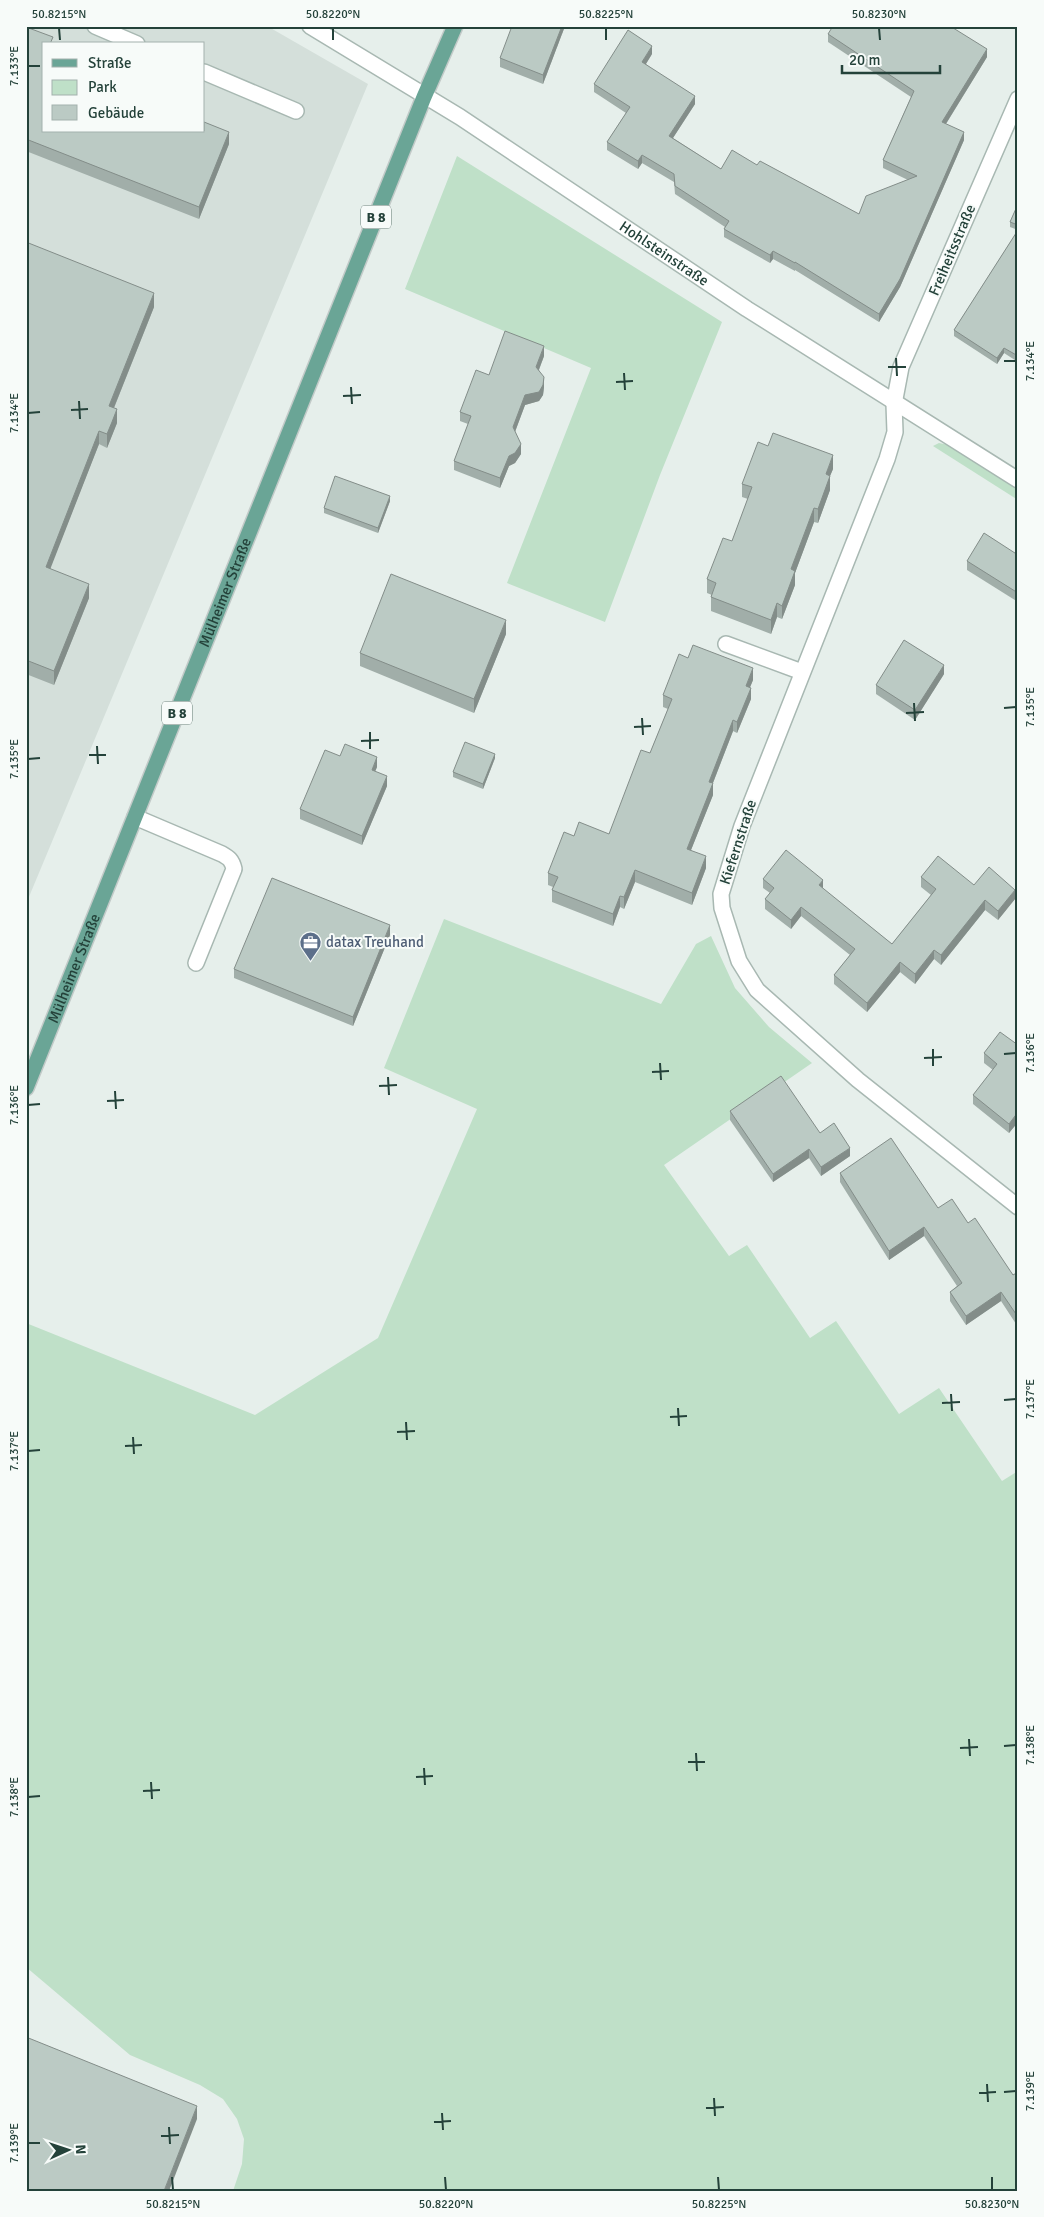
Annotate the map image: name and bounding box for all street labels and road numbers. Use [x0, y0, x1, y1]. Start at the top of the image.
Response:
street label: Freiheitsstraße [925, 202, 979, 298]
road number: B 8 [361, 206, 391, 228]
street label: Hohlsteinstraße [616, 217, 712, 290]
street label: Mülheimer Straße [195, 535, 255, 650]
road number: B 8 [162, 701, 192, 724]
street label: Kiefernstraße [716, 797, 760, 887]
street label: Mülheimer Straße [44, 911, 104, 1026]

